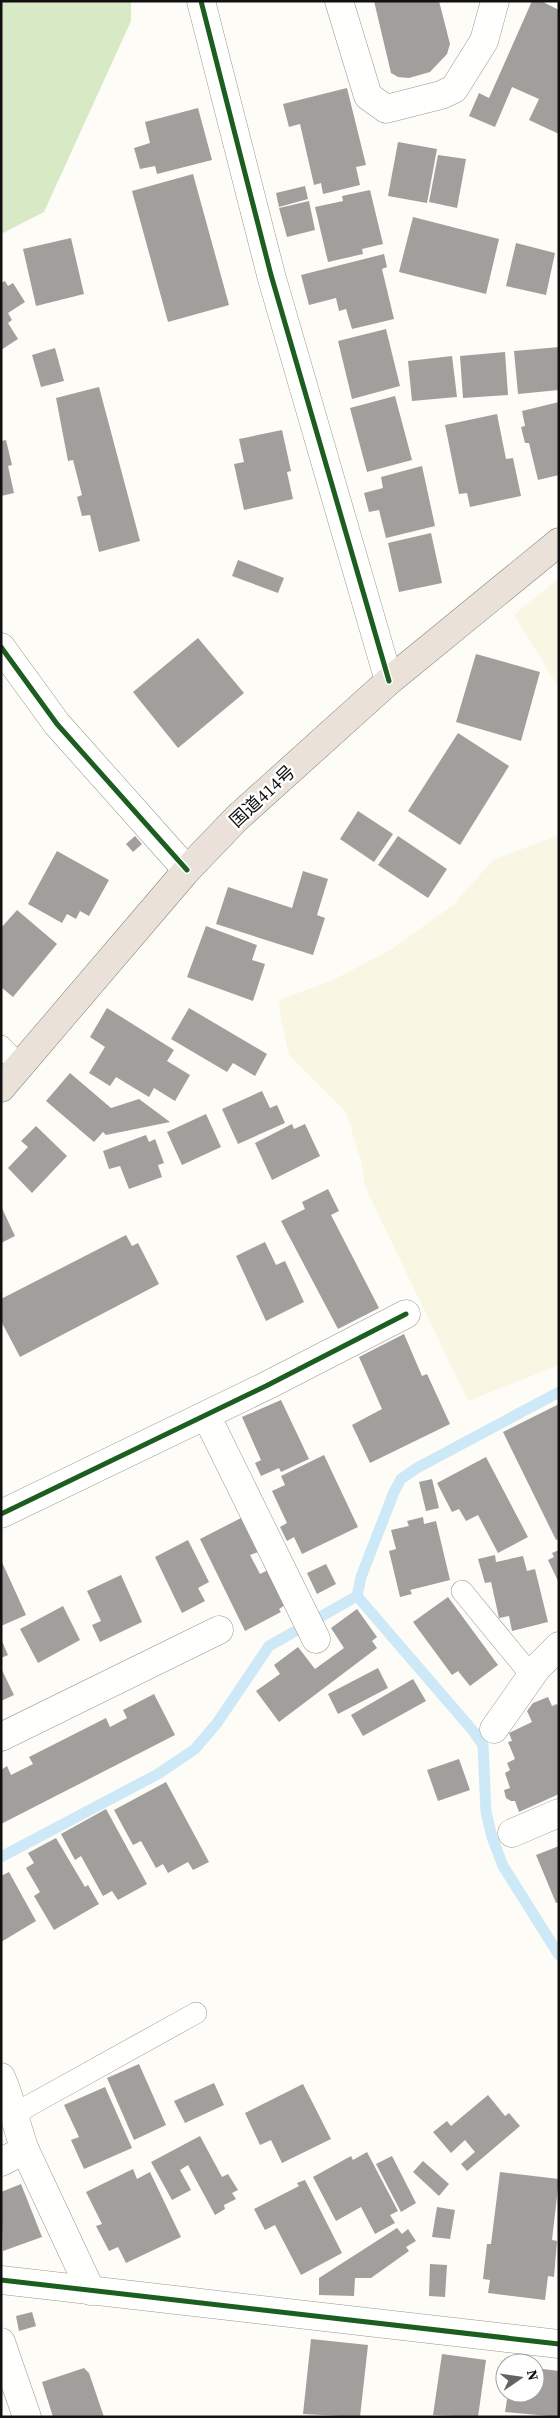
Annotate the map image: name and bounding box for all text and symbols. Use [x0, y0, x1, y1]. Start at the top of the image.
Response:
street label: 国道414号 [224, 759, 300, 833]
north arrow [495, 2353, 545, 2403]
text: N [522, 2368, 544, 2382]

